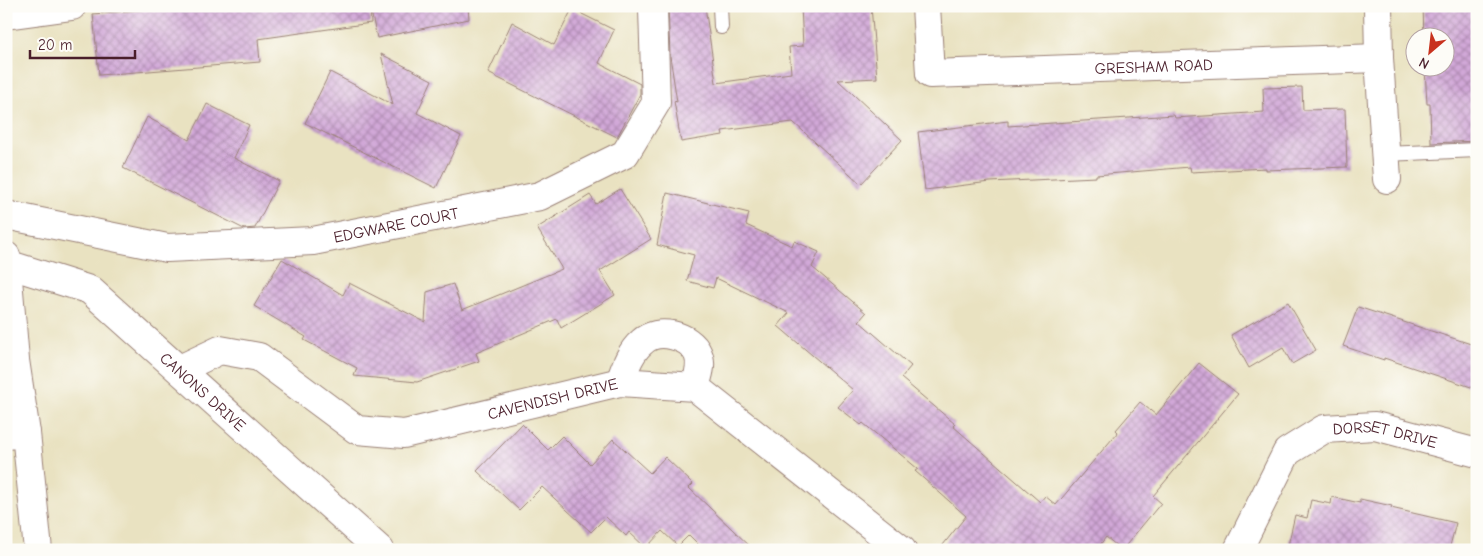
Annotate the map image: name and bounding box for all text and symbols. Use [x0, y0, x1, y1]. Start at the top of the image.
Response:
scale bar [30, 28, 135, 60]
north arrow [1406, 28, 1456, 78]
text: 20 m [38, 36, 72, 54]
text: N [1416, 53, 1432, 73]
street label: GRESHAM ROAD [1094, 56, 1213, 78]
street label: EDGWARE COURT [332, 204, 461, 247]
street label: CANONS DRIVE [156, 349, 249, 435]
street label: CAVENDISH DRIVE [486, 375, 620, 424]
street label: DORSET DRIVE [1332, 417, 1439, 452]

